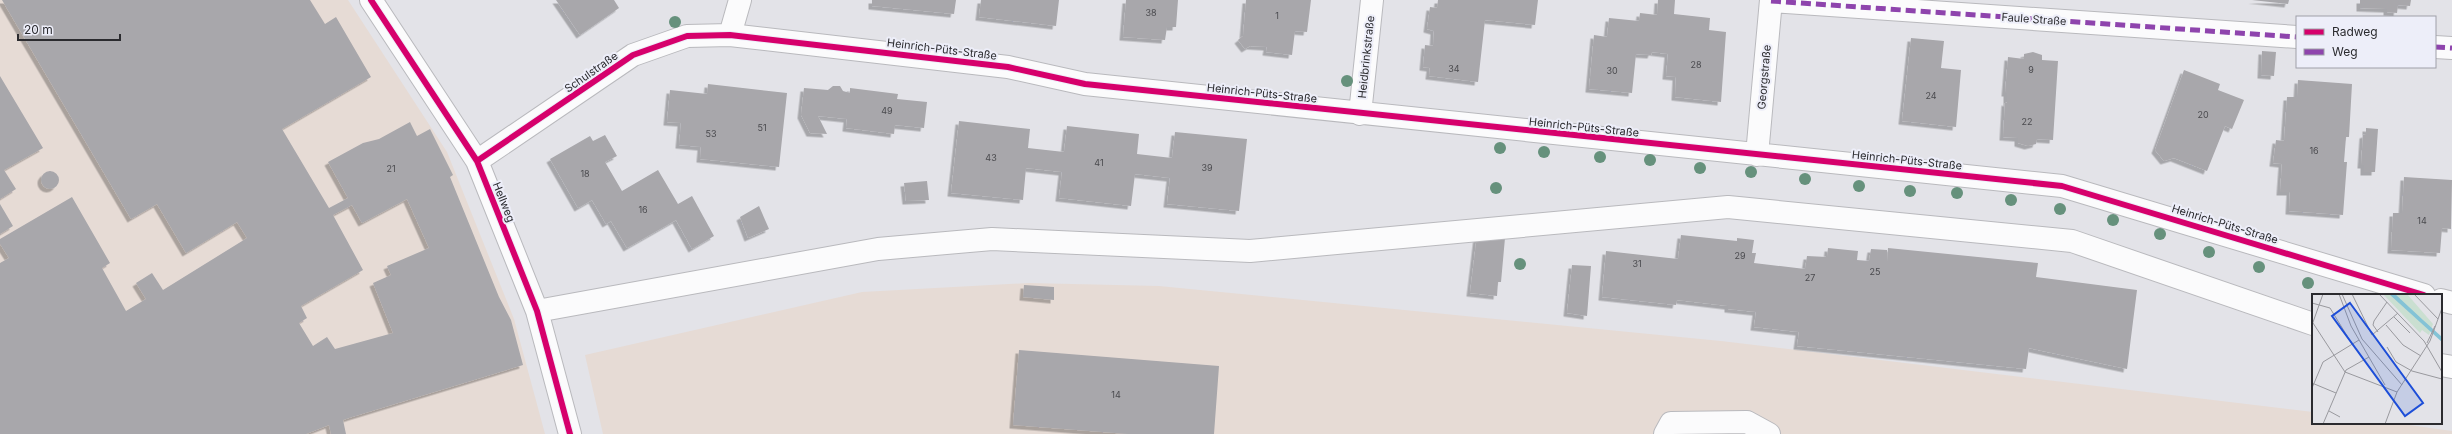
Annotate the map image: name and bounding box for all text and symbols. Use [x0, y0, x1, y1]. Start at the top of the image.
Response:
house number: 38 [1145, 7, 1157, 18]
house number: 1 [1275, 10, 1279, 21]
street label: Faule Straße [2001, 10, 2067, 28]
street label: Heidbrinkstraße [1355, 15, 1377, 99]
scale bar [18, 16, 120, 42]
legend [2296, 16, 2436, 68]
text: 20 m [24, 22, 53, 37]
text: Radweg [2332, 24, 2378, 39]
street label: Heinrich-Püts-Straße [886, 35, 998, 63]
street label: Georgstraße [1754, 44, 1774, 110]
text: Weg [2332, 44, 2358, 59]
street label: Schulstraße [562, 49, 620, 95]
house number: 28 [1690, 59, 1702, 70]
house number: 34 [1448, 63, 1460, 74]
house number: 9 [2028, 64, 2034, 75]
house number: 30 [1606, 65, 1618, 76]
street label: Heinrich-Püts-Straße [1206, 80, 1318, 106]
house number: 24 [1925, 90, 1937, 101]
house number: 49 [881, 105, 893, 116]
house number: 20 [2197, 109, 2209, 120]
street label: Heinrich-Püts-Straße [1528, 114, 1640, 140]
house number: 22 [2022, 116, 2032, 127]
house number: 51 [757, 122, 767, 133]
house number: 53 [705, 128, 717, 139]
house number: 16 [2309, 145, 2319, 156]
street label: Heinrich-Püts-Straße [1851, 147, 1963, 173]
house number: 43 [985, 152, 997, 163]
house number: 41 [1094, 157, 1104, 168]
house number: 39 [1201, 162, 1213, 173]
house number: 21 [386, 163, 396, 174]
house number: 18 [580, 168, 590, 179]
street label: Hellweg [490, 180, 518, 224]
street label: Heinrich-Püts-Straße [2170, 201, 2280, 247]
house number: 16 [638, 204, 648, 215]
house number: 14 [2417, 215, 2427, 226]
house number: 29 [1734, 250, 1746, 261]
house number: 31 [1632, 258, 1642, 269]
house number: 25 [1870, 266, 1880, 277]
house number: 27 [1805, 272, 1815, 283]
inset map [2312, 294, 2442, 424]
house number: 14 [1111, 389, 1121, 400]

